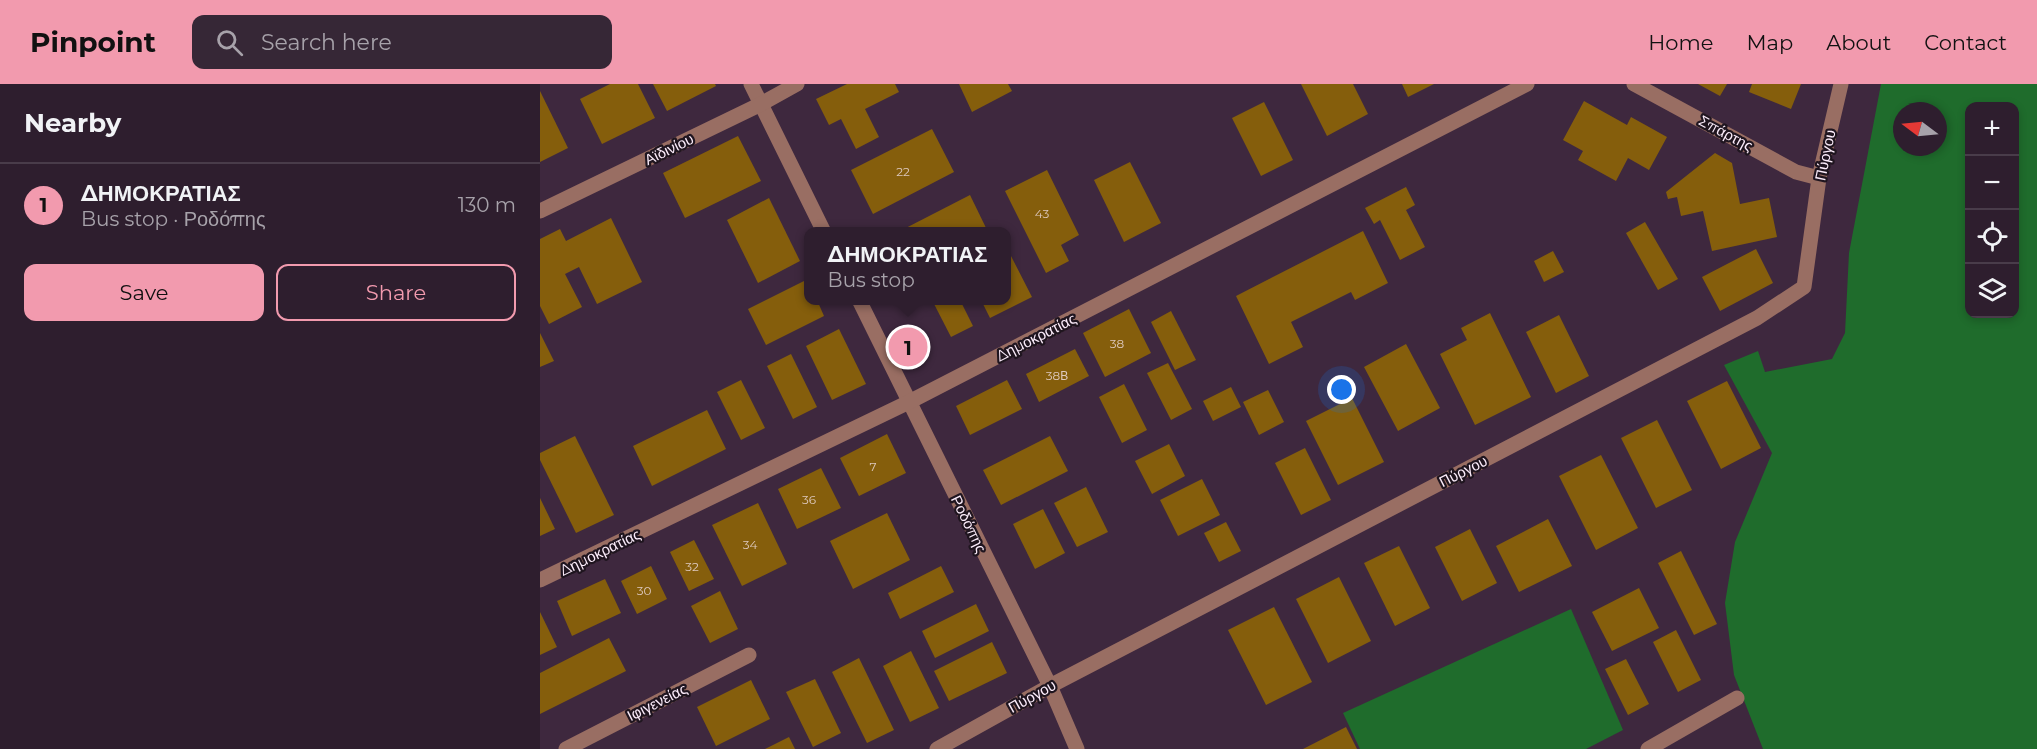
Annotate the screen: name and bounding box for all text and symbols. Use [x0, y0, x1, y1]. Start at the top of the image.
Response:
search box [192, 15, 612, 69]
text: Pinpoint [30, 25, 156, 59]
icon: search [213, 26, 246, 59]
text: Search here [261, 29, 392, 56]
text: Home [1648, 30, 1713, 55]
text: Map [1746, 30, 1793, 55]
text: About [1826, 30, 1891, 55]
text: Contact [1924, 30, 2007, 55]
north arrow [1893, 102, 1947, 156]
map controls [1965, 102, 2019, 318]
button: + [1965, 102, 2019, 156]
text: Nearby [24, 107, 121, 139]
street label: Σπάρτης [1696, 111, 1756, 155]
street label: Πύργου [1810, 128, 1840, 182]
street label: Αϊδινίου [641, 129, 697, 169]
button: − [1965, 156, 2019, 210]
house number: 22 [896, 164, 910, 179]
text: ΔΗΜΟΚΡΑΤΙΑΣ [81, 180, 241, 207]
text: 1 [40, 193, 47, 217]
text: 130 m [458, 193, 516, 217]
house number: 43 [1035, 206, 1049, 221]
text: Bus stop · Ροδόπης [81, 207, 266, 231]
button: locate [1965, 210, 2019, 264]
popup [804, 227, 1011, 305]
text: ΔΗΜΟΚΡΑΤΙΑΣ [828, 241, 987, 268]
button: Save [24, 264, 264, 321]
button: Share [276, 264, 516, 321]
button: layers [1965, 264, 2019, 318]
text: Bus stop [828, 268, 915, 292]
street label: Δημοκρατίας [993, 309, 1079, 365]
pin: 1 [888, 324, 928, 370]
house number: 38 [1110, 336, 1125, 351]
house number: 38Β [1046, 368, 1068, 383]
your location [1327, 375, 1356, 404]
street label: Πύργου [1436, 451, 1490, 491]
house number: 7 [869, 459, 877, 474]
house number: 36 [802, 492, 816, 507]
street label: Ροδόπης [947, 492, 991, 556]
street label: Δημοκρατίας [557, 524, 643, 580]
house number: 34 [743, 537, 757, 552]
house number: 32 [685, 559, 699, 574]
house number: 30 [637, 583, 651, 598]
street label: Πύργου [1005, 675, 1059, 717]
street label: Ιφιγενείας [624, 679, 690, 725]

